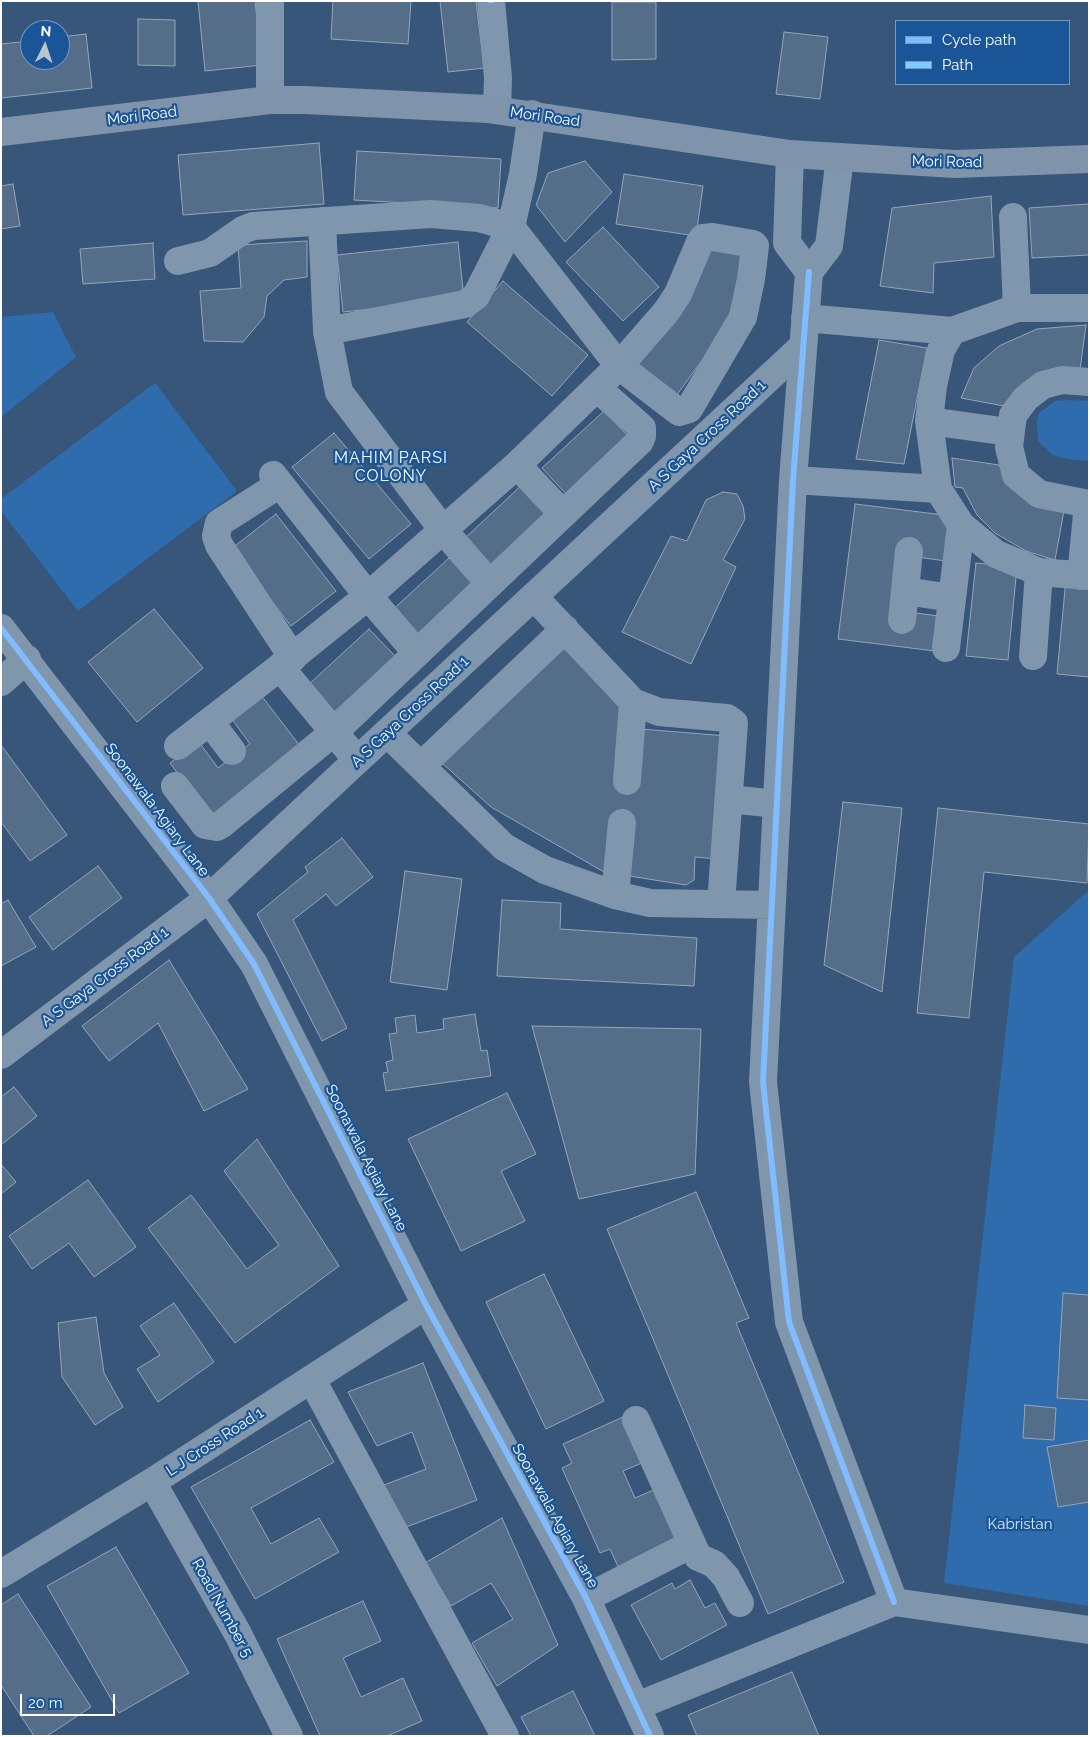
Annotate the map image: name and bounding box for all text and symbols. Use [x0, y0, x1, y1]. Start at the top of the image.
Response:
north arrow [20, 20, 70, 70]
legend [895, 20, 1070, 85]
text: N [40, 23, 52, 39]
text: Cycle path [942, 31, 1016, 49]
text: Path [942, 56, 973, 74]
street label: Mori Road [106, 103, 178, 129]
street label: Mori Road [509, 103, 581, 131]
street label: Mori Road [912, 152, 982, 172]
street label: A S Gaya Cross Road 1 [644, 377, 770, 495]
district label: MAHIM PARSI COLONY [333, 448, 449, 486]
street label: A S Gaya Cross Road 1 [347, 653, 473, 771]
street label: Soonawala Agiary Lane [101, 740, 213, 880]
street label: A S Gaya Cross Road 1 [38, 923, 172, 1031]
street label: Soonawala Agiary Lane [321, 1082, 411, 1234]
street label: L J Cross Road 1 [163, 1404, 267, 1480]
street label: Soonawala Agiary Lane [508, 1441, 602, 1591]
park label: Kabristan [988, 1515, 1052, 1533]
street label: Road Number 5 [188, 1556, 256, 1660]
scale bar [22, 1684, 118, 1716]
text: 20 m [28, 1694, 63, 1712]

